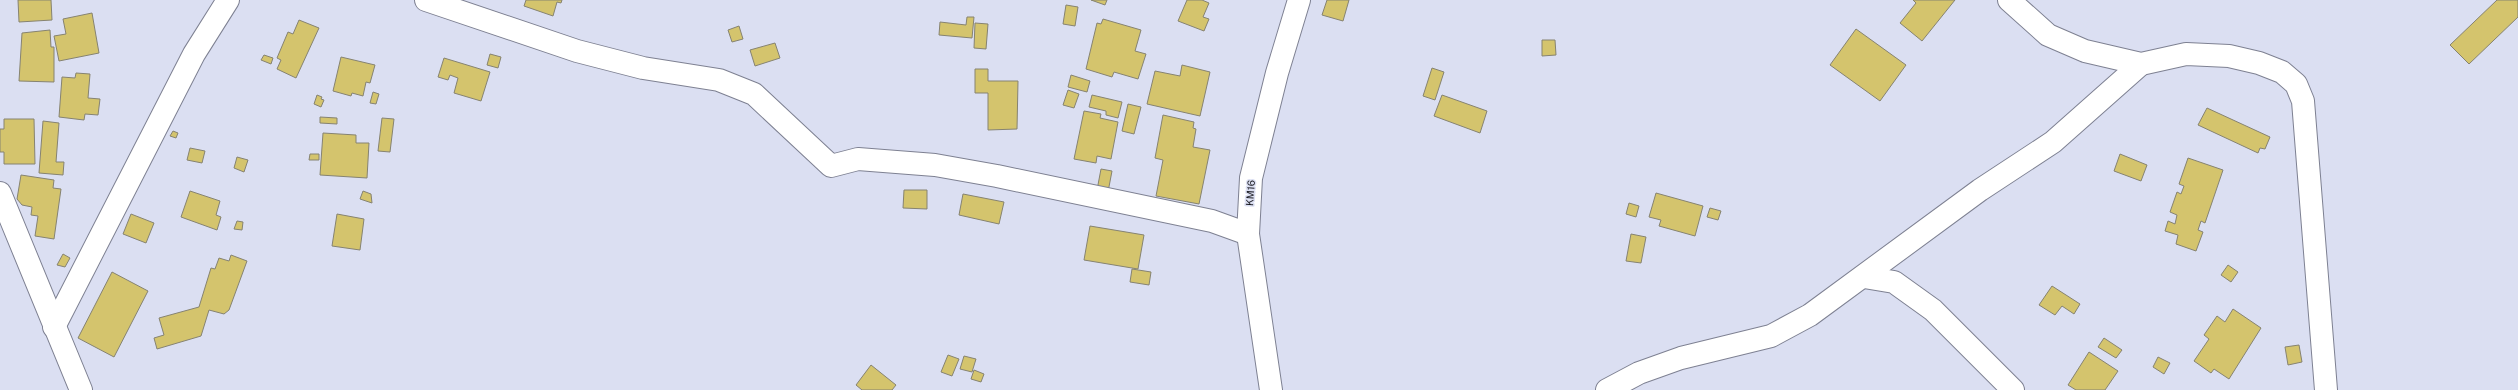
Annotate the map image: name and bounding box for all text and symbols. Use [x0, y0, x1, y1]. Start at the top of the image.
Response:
street label: KM16 [1243, 180, 1257, 206]

